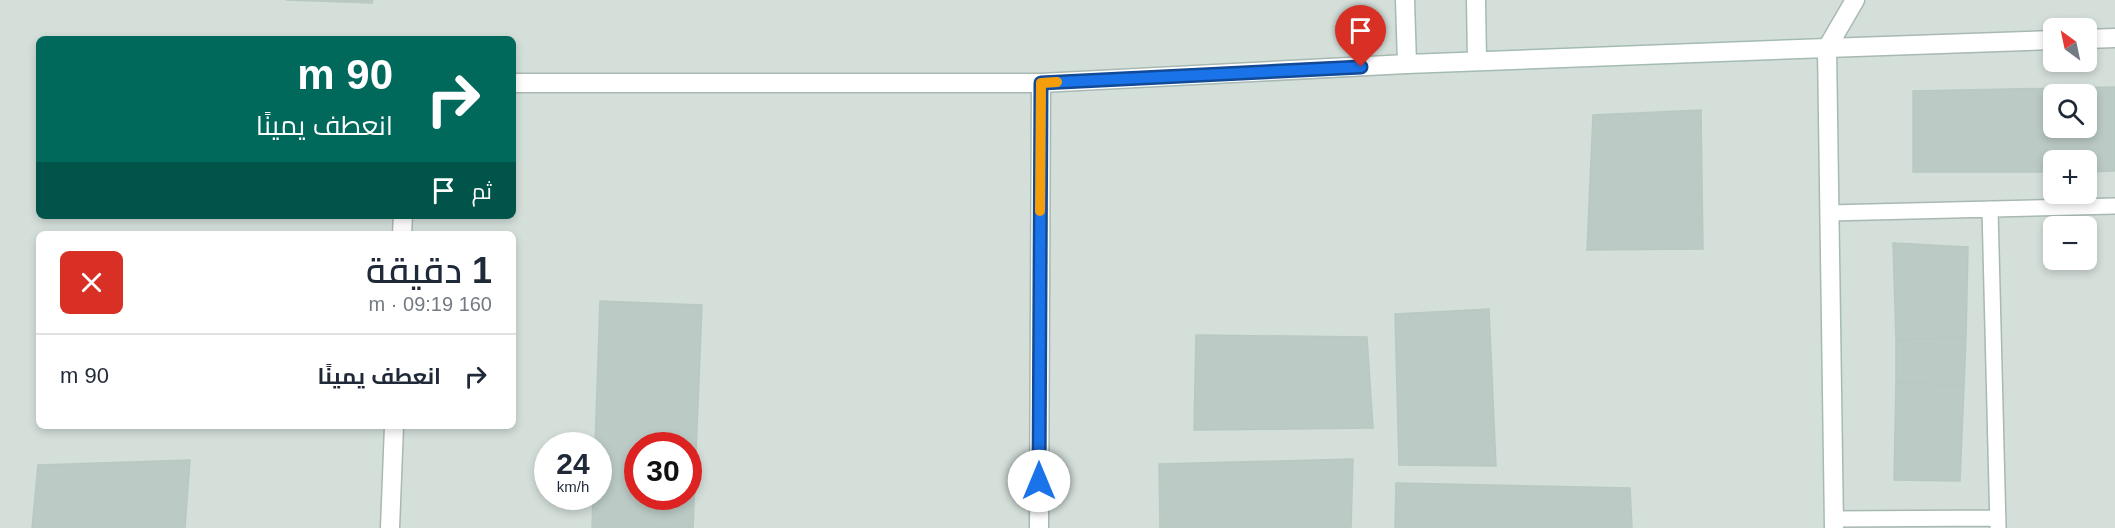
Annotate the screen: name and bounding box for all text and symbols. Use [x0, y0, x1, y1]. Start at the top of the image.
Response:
pin [1335, 5, 1386, 67]
icon: arrive [1344, 14, 1377, 47]
north arrow [2043, 18, 2097, 72]
map controls [2043, 18, 2097, 270]
text: 90 m [297, 51, 393, 98]
icon: right [414, 60, 492, 138]
button: search [2043, 84, 2097, 138]
text: انعطف يمينًا [256, 111, 393, 141]
button: + [2043, 150, 2097, 204]
icon: arrive [427, 174, 460, 207]
text: ثم [472, 179, 492, 204]
button: − [2043, 216, 2097, 270]
text: 1 دقيقة [366, 250, 492, 291]
button: close [60, 251, 123, 314]
text: 160 m · 09:19 [369, 293, 492, 315]
icon: right [459, 360, 492, 393]
text: 90 m [60, 363, 109, 388]
text: انعطف يمينًا [318, 364, 441, 389]
speed limit sign: 30 [624, 432, 702, 510]
text: 24 [556, 447, 590, 480]
position arrow [1007, 449, 1071, 513]
text: km/h [557, 478, 589, 495]

